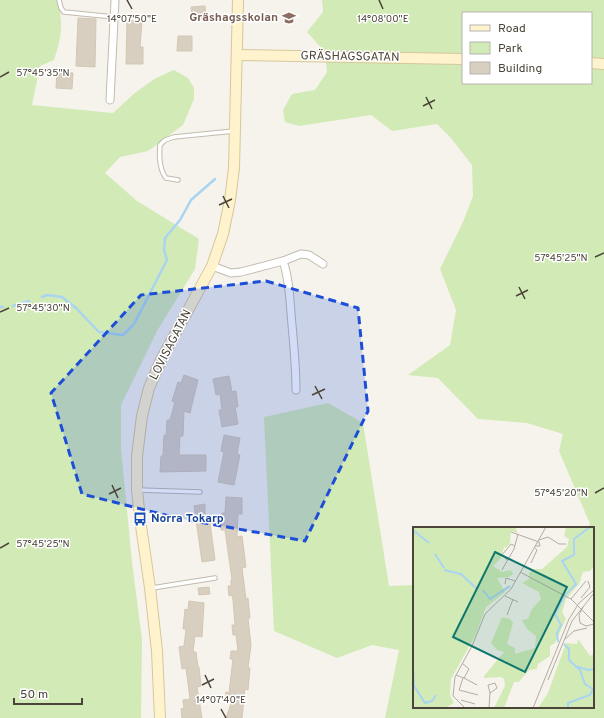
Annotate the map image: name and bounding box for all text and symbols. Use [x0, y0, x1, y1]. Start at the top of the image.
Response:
place label: Gräshagsskolan [189, 10, 278, 26]
school or university icon: Gräshagsskolan [281, 10, 297, 26]
legend [462, 12, 592, 84]
text: 14°07'50"E [107, 13, 157, 26]
text: 14°08'00"E [357, 13, 409, 26]
text: Road [498, 21, 526, 37]
text: Park [498, 41, 523, 57]
street label: GRÄSHAGSGATAN [300, 48, 400, 66]
text: Building [498, 61, 542, 77]
text: 57°45'35"N [16, 67, 70, 80]
text: 57°45'25"N [534, 252, 588, 265]
text: 57°45'30"N [16, 302, 70, 315]
street label: LOVISAGATAN [146, 307, 196, 383]
text: 57°45'20"N [534, 487, 588, 500]
bus stop icon: Norra Tokarp [132, 511, 148, 527]
place label: Norra Tokarp [151, 511, 224, 527]
inset map [413, 527, 594, 708]
text: 57°45'25"N [16, 538, 70, 551]
scale bar [14, 680, 82, 706]
text: 50 m [20, 687, 48, 703]
text: 14°07'40"E [196, 694, 246, 707]

